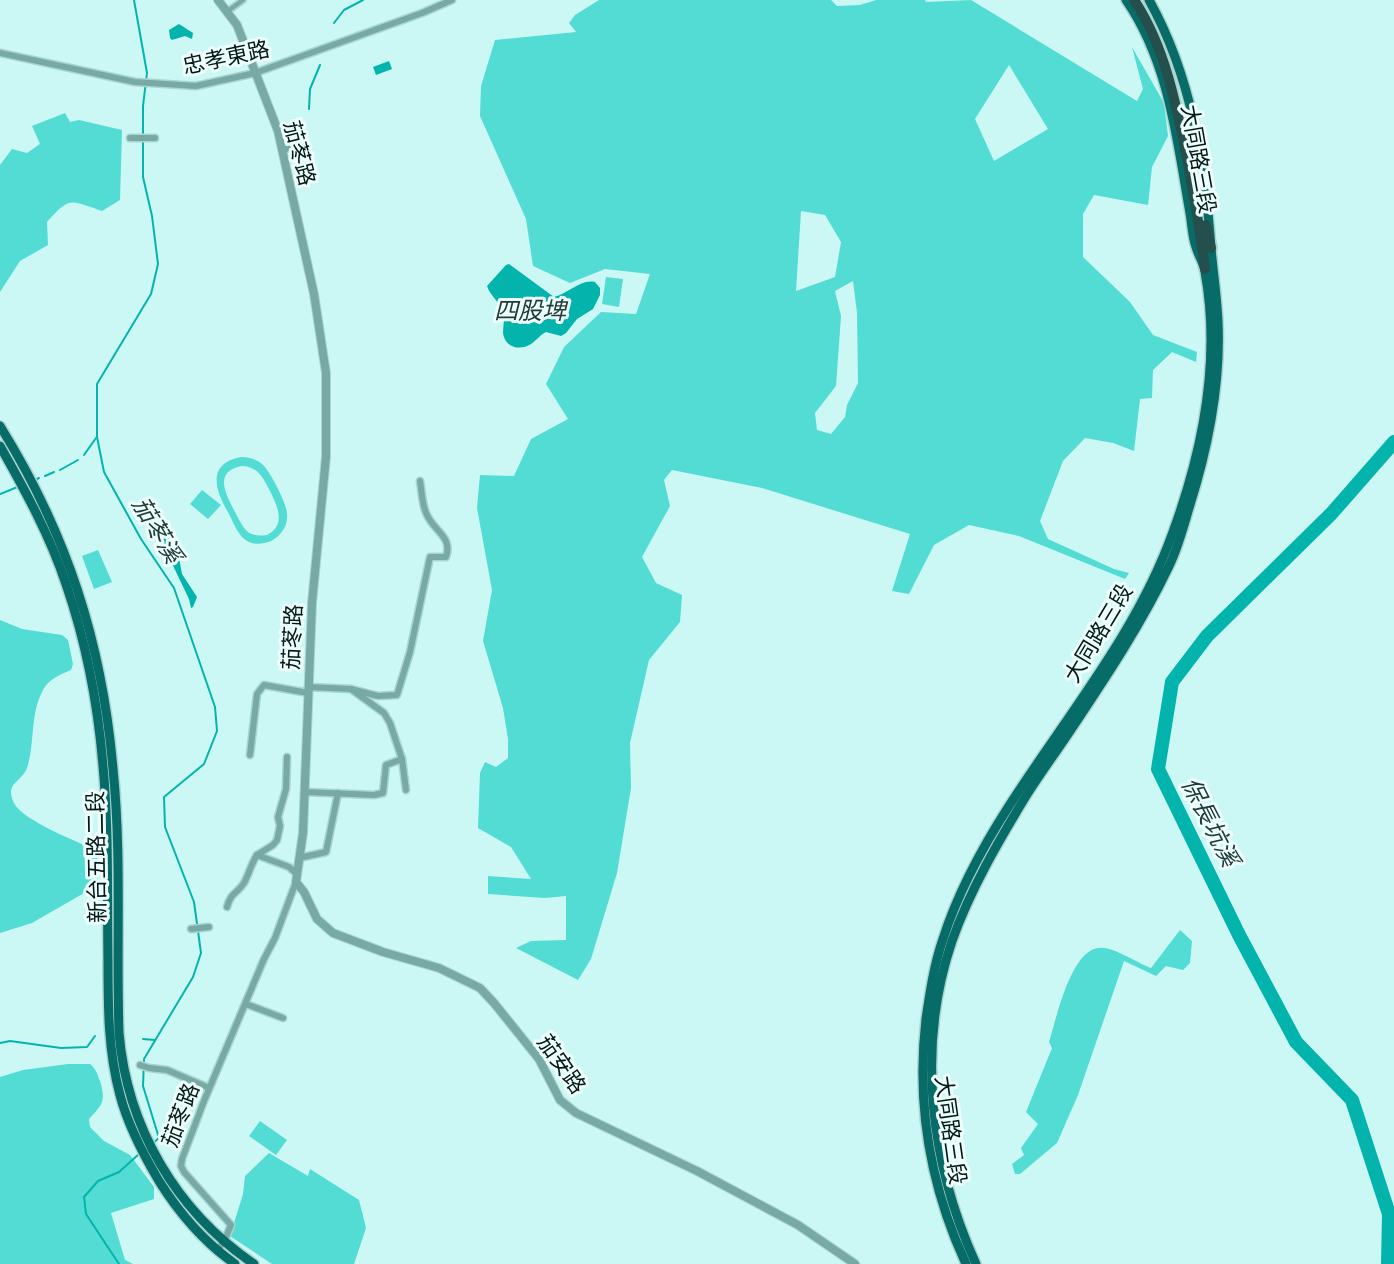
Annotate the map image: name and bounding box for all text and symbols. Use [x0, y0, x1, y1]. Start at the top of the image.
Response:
street label: 忠孝東路 [180, 34, 272, 80]
street label: 大同路三段 [1176, 102, 1222, 216]
street label: 茄苳路 [278, 117, 322, 189]
water label: 四股埤 [494, 295, 569, 325]
water label: 茄苳溪 [126, 491, 191, 571]
street label: 大同路三段 [1058, 579, 1138, 687]
street label: 茄苳路 [276, 603, 308, 671]
water label: 保長坑溪 [1176, 772, 1247, 874]
street label: 新台五路二段 [81, 791, 111, 923]
street label: 茄安路 [532, 1029, 592, 1099]
street label: 大同路三段 [929, 1074, 973, 1186]
street label: 茄苳路 [155, 1079, 205, 1151]

